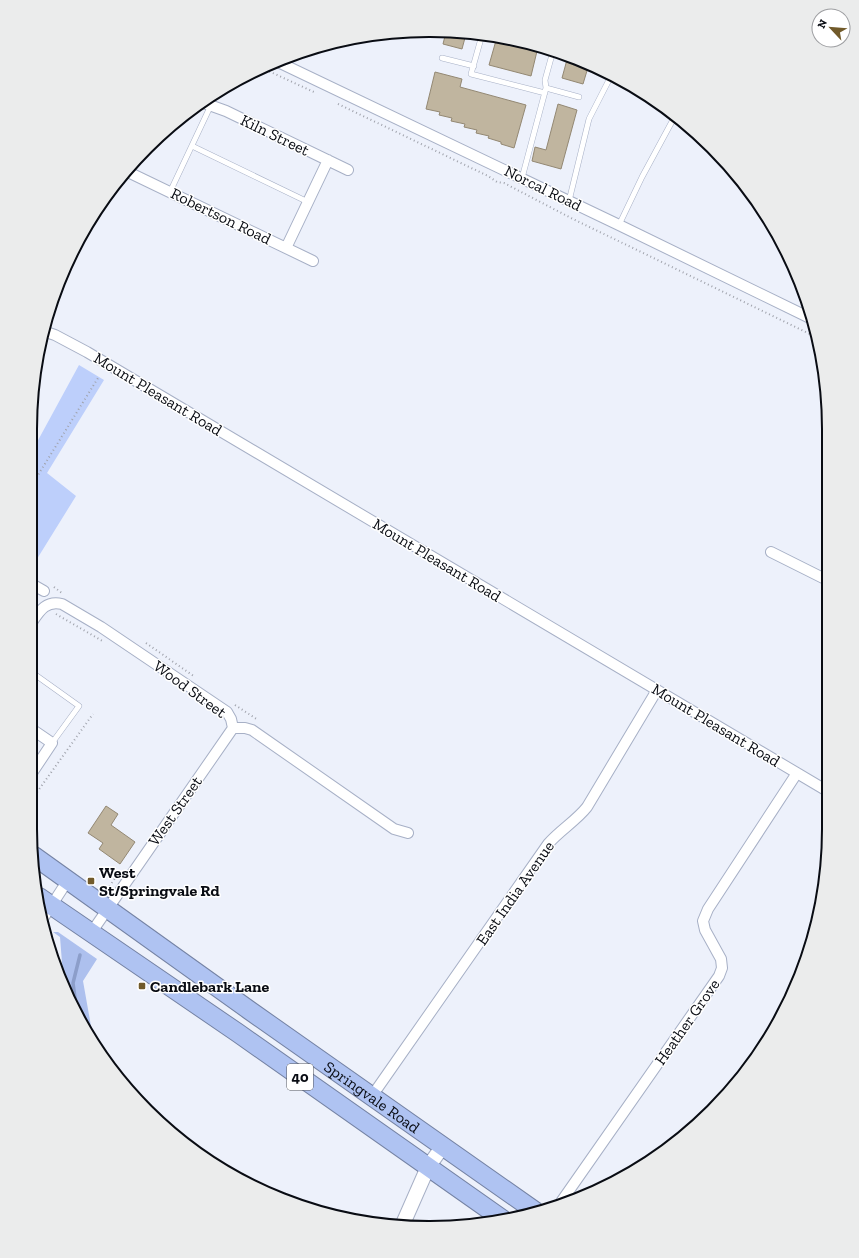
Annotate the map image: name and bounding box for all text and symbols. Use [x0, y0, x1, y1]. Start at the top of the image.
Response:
north arrow [811, 8, 851, 48]
text: N [815, 17, 830, 30]
street label: Kiln Street [238, 110, 312, 160]
street label: Norcal Road [501, 161, 585, 215]
street label: Robertson Road [168, 184, 274, 249]
street label: Mount Pleasant Road [90, 348, 226, 440]
street label: Mount Pleasant Road [369, 514, 505, 606]
street label: Wood Street [150, 656, 230, 722]
street label: Mount Pleasant Road [648, 679, 784, 771]
street label: West Street [144, 773, 206, 849]
street label: East India Avenue [472, 837, 558, 949]
place label: West St/Springvale Rd [99, 863, 220, 900]
marker: West St/Springvale Rd [86, 876, 96, 886]
street label: Heather Grove [650, 975, 724, 1069]
place label: Candlebark Lane [150, 977, 270, 996]
marker: Candlebark Lane [137, 981, 147, 991]
street label: Springvale Road [321, 1057, 424, 1137]
road number: 40 [287, 1064, 313, 1090]

